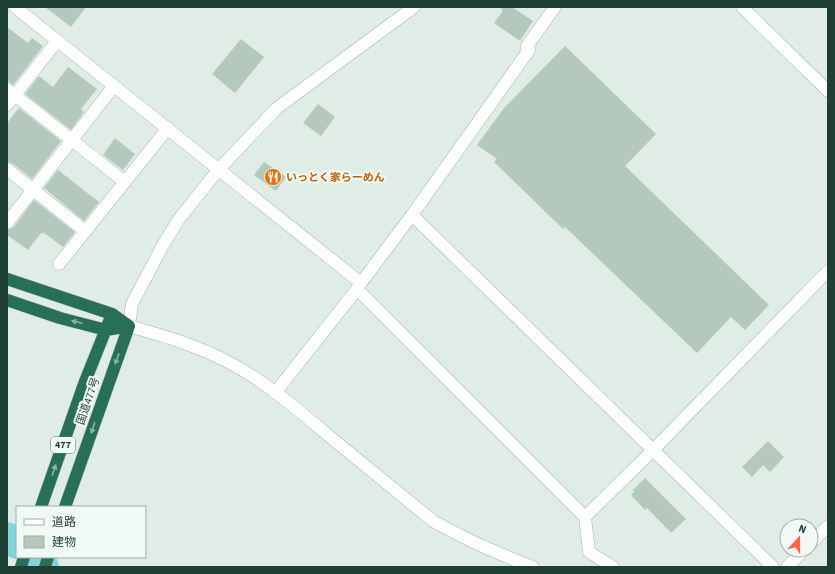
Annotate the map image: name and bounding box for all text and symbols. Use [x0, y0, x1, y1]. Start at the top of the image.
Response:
restaurant icon: いっとく家らーめん [263, 167, 283, 187]
place label: いっとく家らーめん [286, 170, 385, 185]
one-way arrow [71, 319, 83, 325]
one-way arrow [114, 353, 120, 365]
street label: 国道477号 [73, 375, 103, 427]
one-way arrow [89, 423, 95, 435]
road number: 477 [51, 437, 75, 453]
one-way arrow [52, 464, 58, 476]
legend [16, 506, 146, 558]
text: 道路 [52, 514, 76, 531]
north arrow [779, 518, 819, 558]
text: N [796, 521, 809, 537]
text: 建物 [52, 534, 76, 551]

